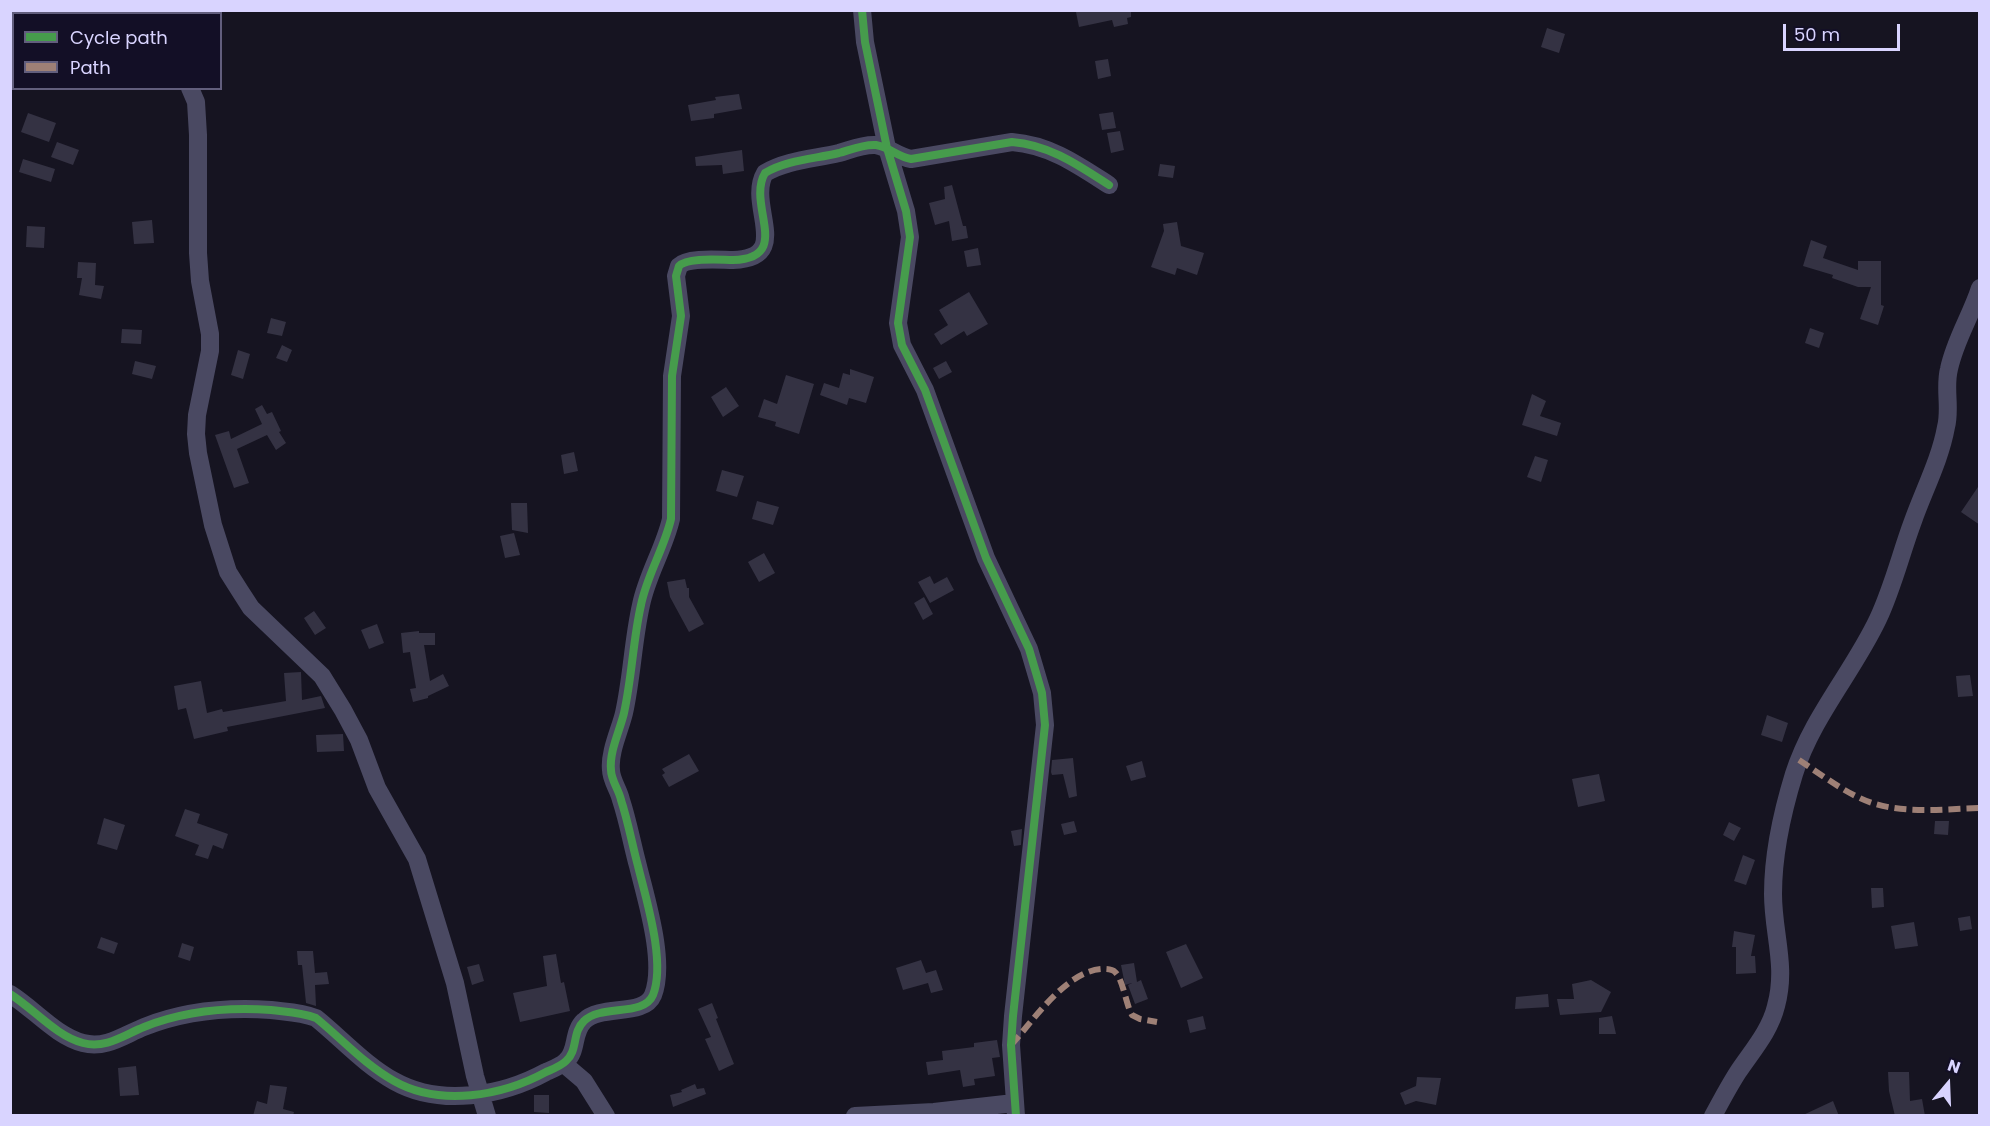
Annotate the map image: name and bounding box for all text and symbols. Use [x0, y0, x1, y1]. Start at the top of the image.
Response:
legend [12, 12, 222, 90]
scale bar [1786, 12, 1903, 50]
text: 50 m [1794, 22, 1840, 47]
text: Cycle path [70, 25, 168, 50]
text: Path [70, 55, 111, 80]
north arrow [1918, 1054, 1978, 1114]
text: N [1945, 1054, 1963, 1079]

